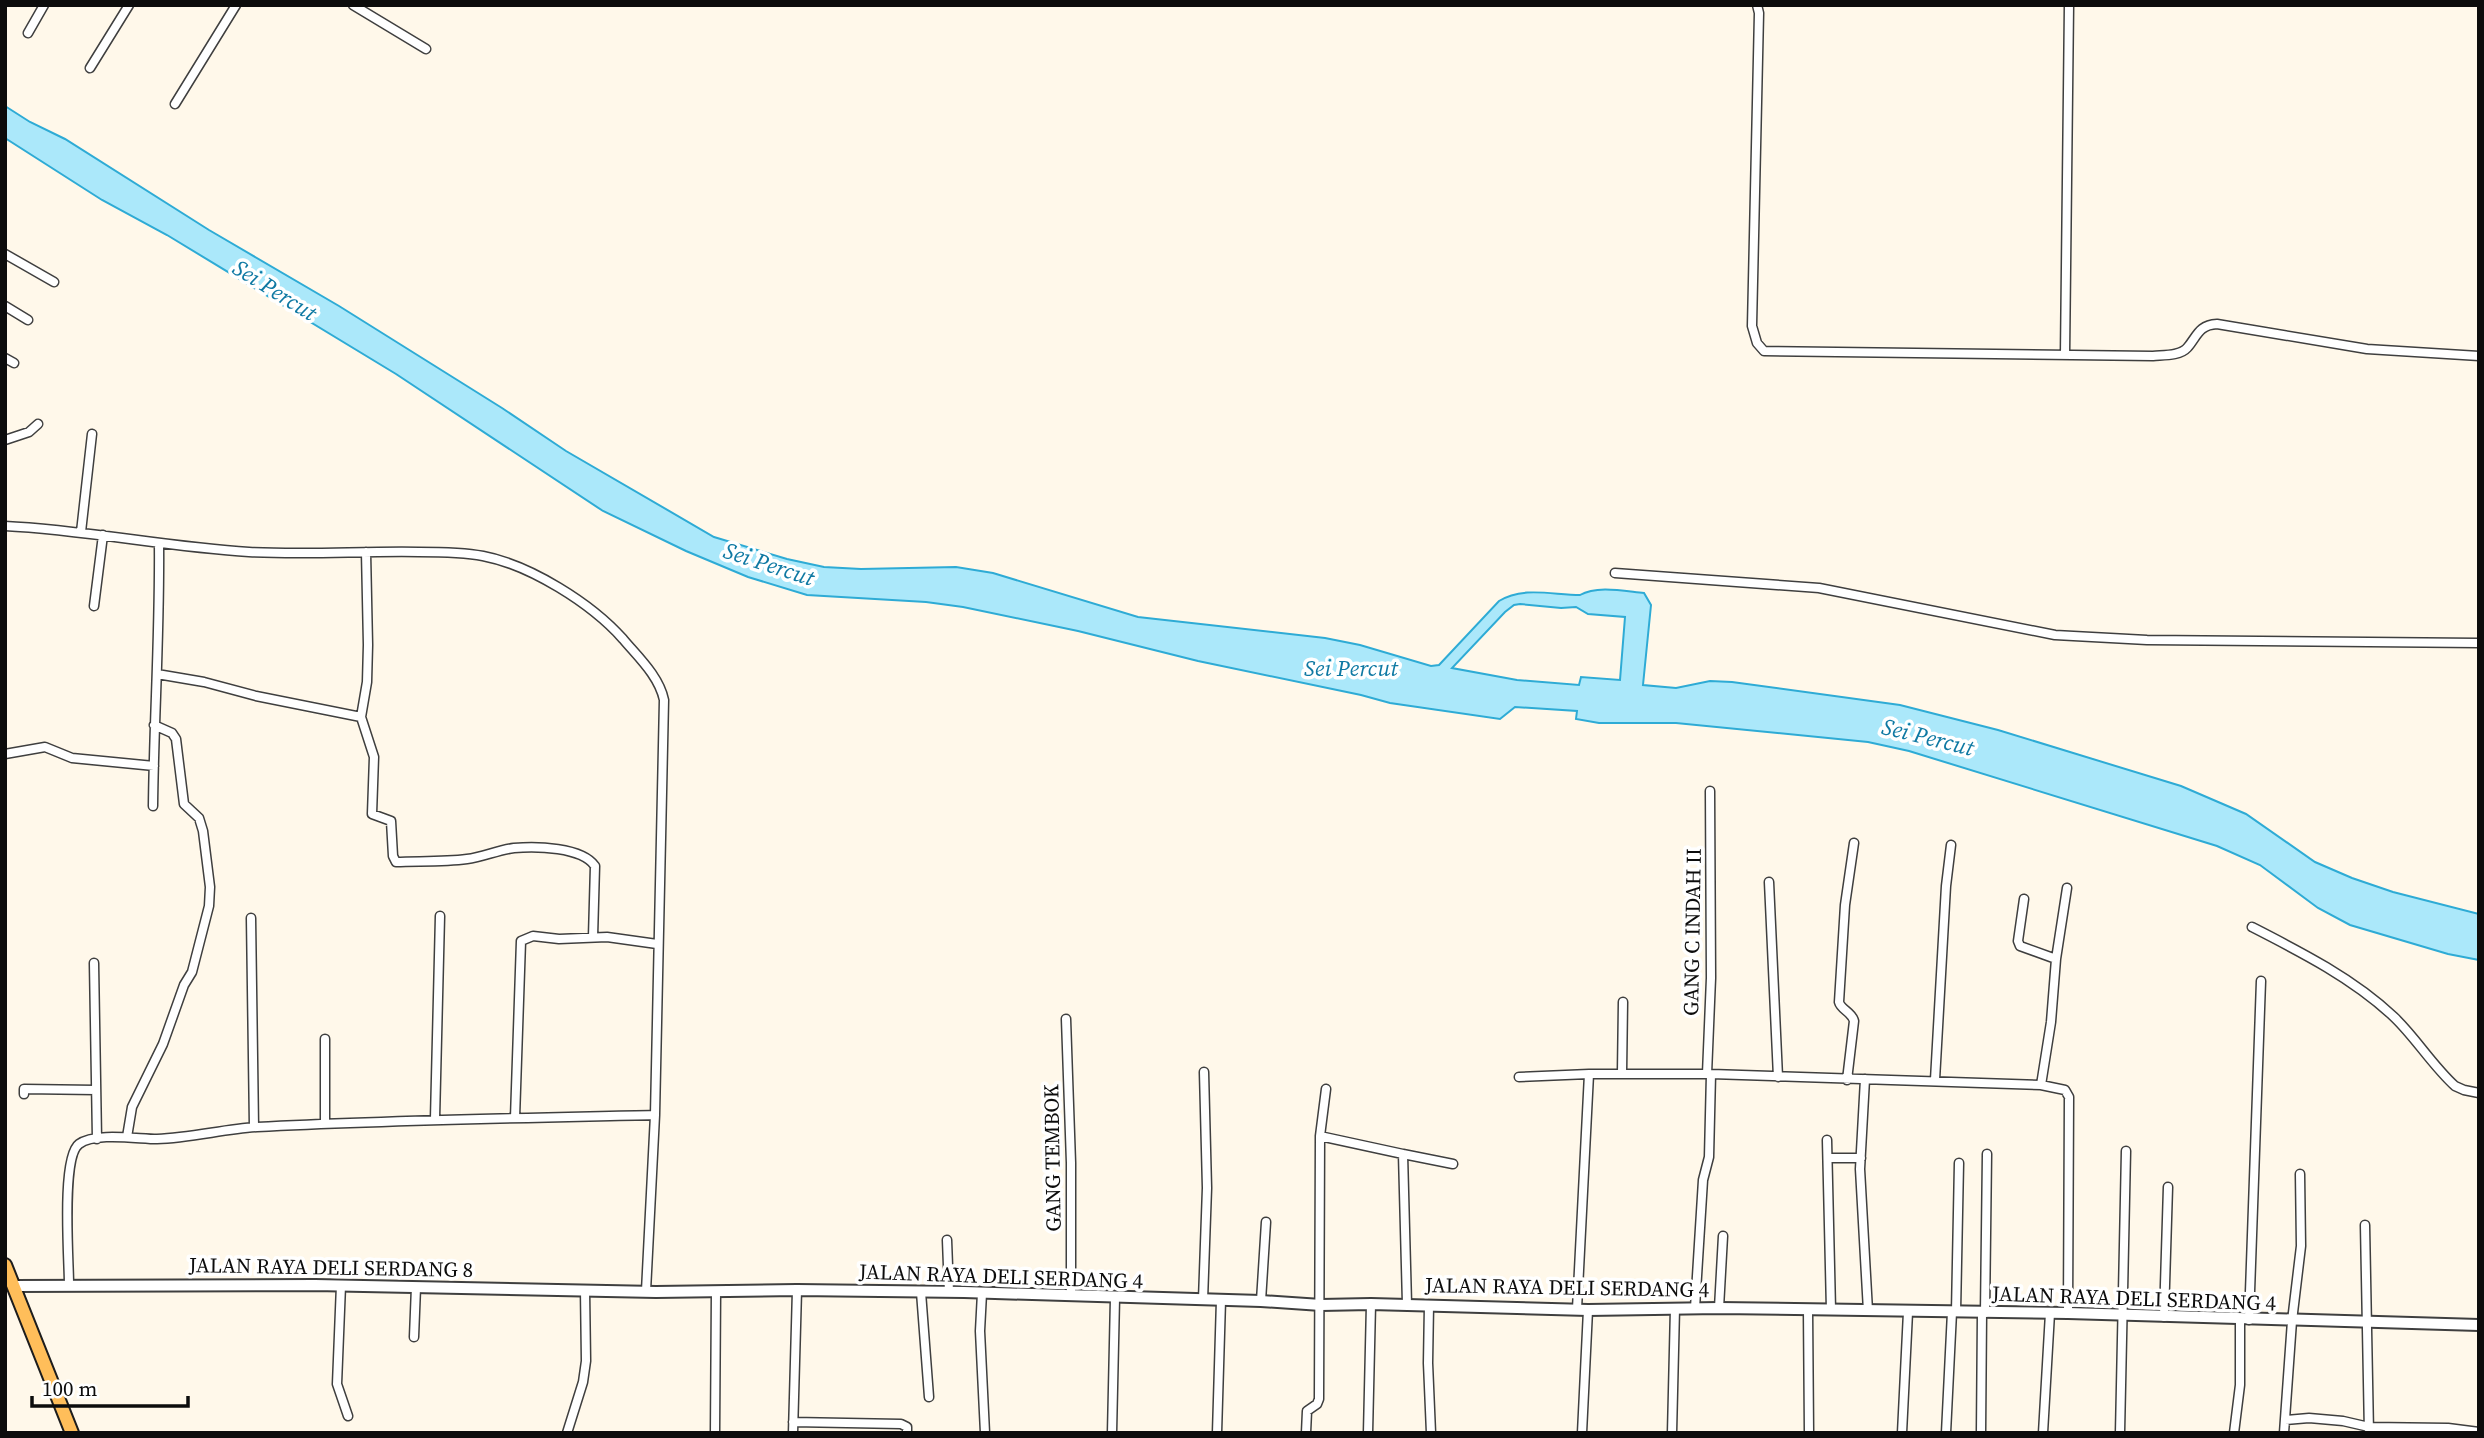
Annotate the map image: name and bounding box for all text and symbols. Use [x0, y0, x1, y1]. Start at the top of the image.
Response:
water label: Sei Percut [227, 252, 324, 329]
water label: Sei Percut [719, 534, 820, 594]
water label: Sei Percut [1304, 652, 1399, 684]
water label: Sei Percut [1879, 710, 1979, 764]
street label: GANG C INDAH II [1676, 848, 1708, 1016]
street label: GANG TEMBOK [1036, 1084, 1068, 1232]
street label: JALAN RAYA DELI SERDANG 8 [188, 1250, 473, 1284]
street label: JALAN RAYA DELI SERDANG 4 [857, 1257, 1144, 1295]
street label: JALAN RAYA DELI SERDANG 4 [1424, 1270, 1710, 1304]
street label: JALAN RAYA DELI SERDANG 4 [1990, 1279, 2277, 1317]
scale bar [32, 1364, 187, 1408]
text: 100 m [42, 1374, 97, 1403]

